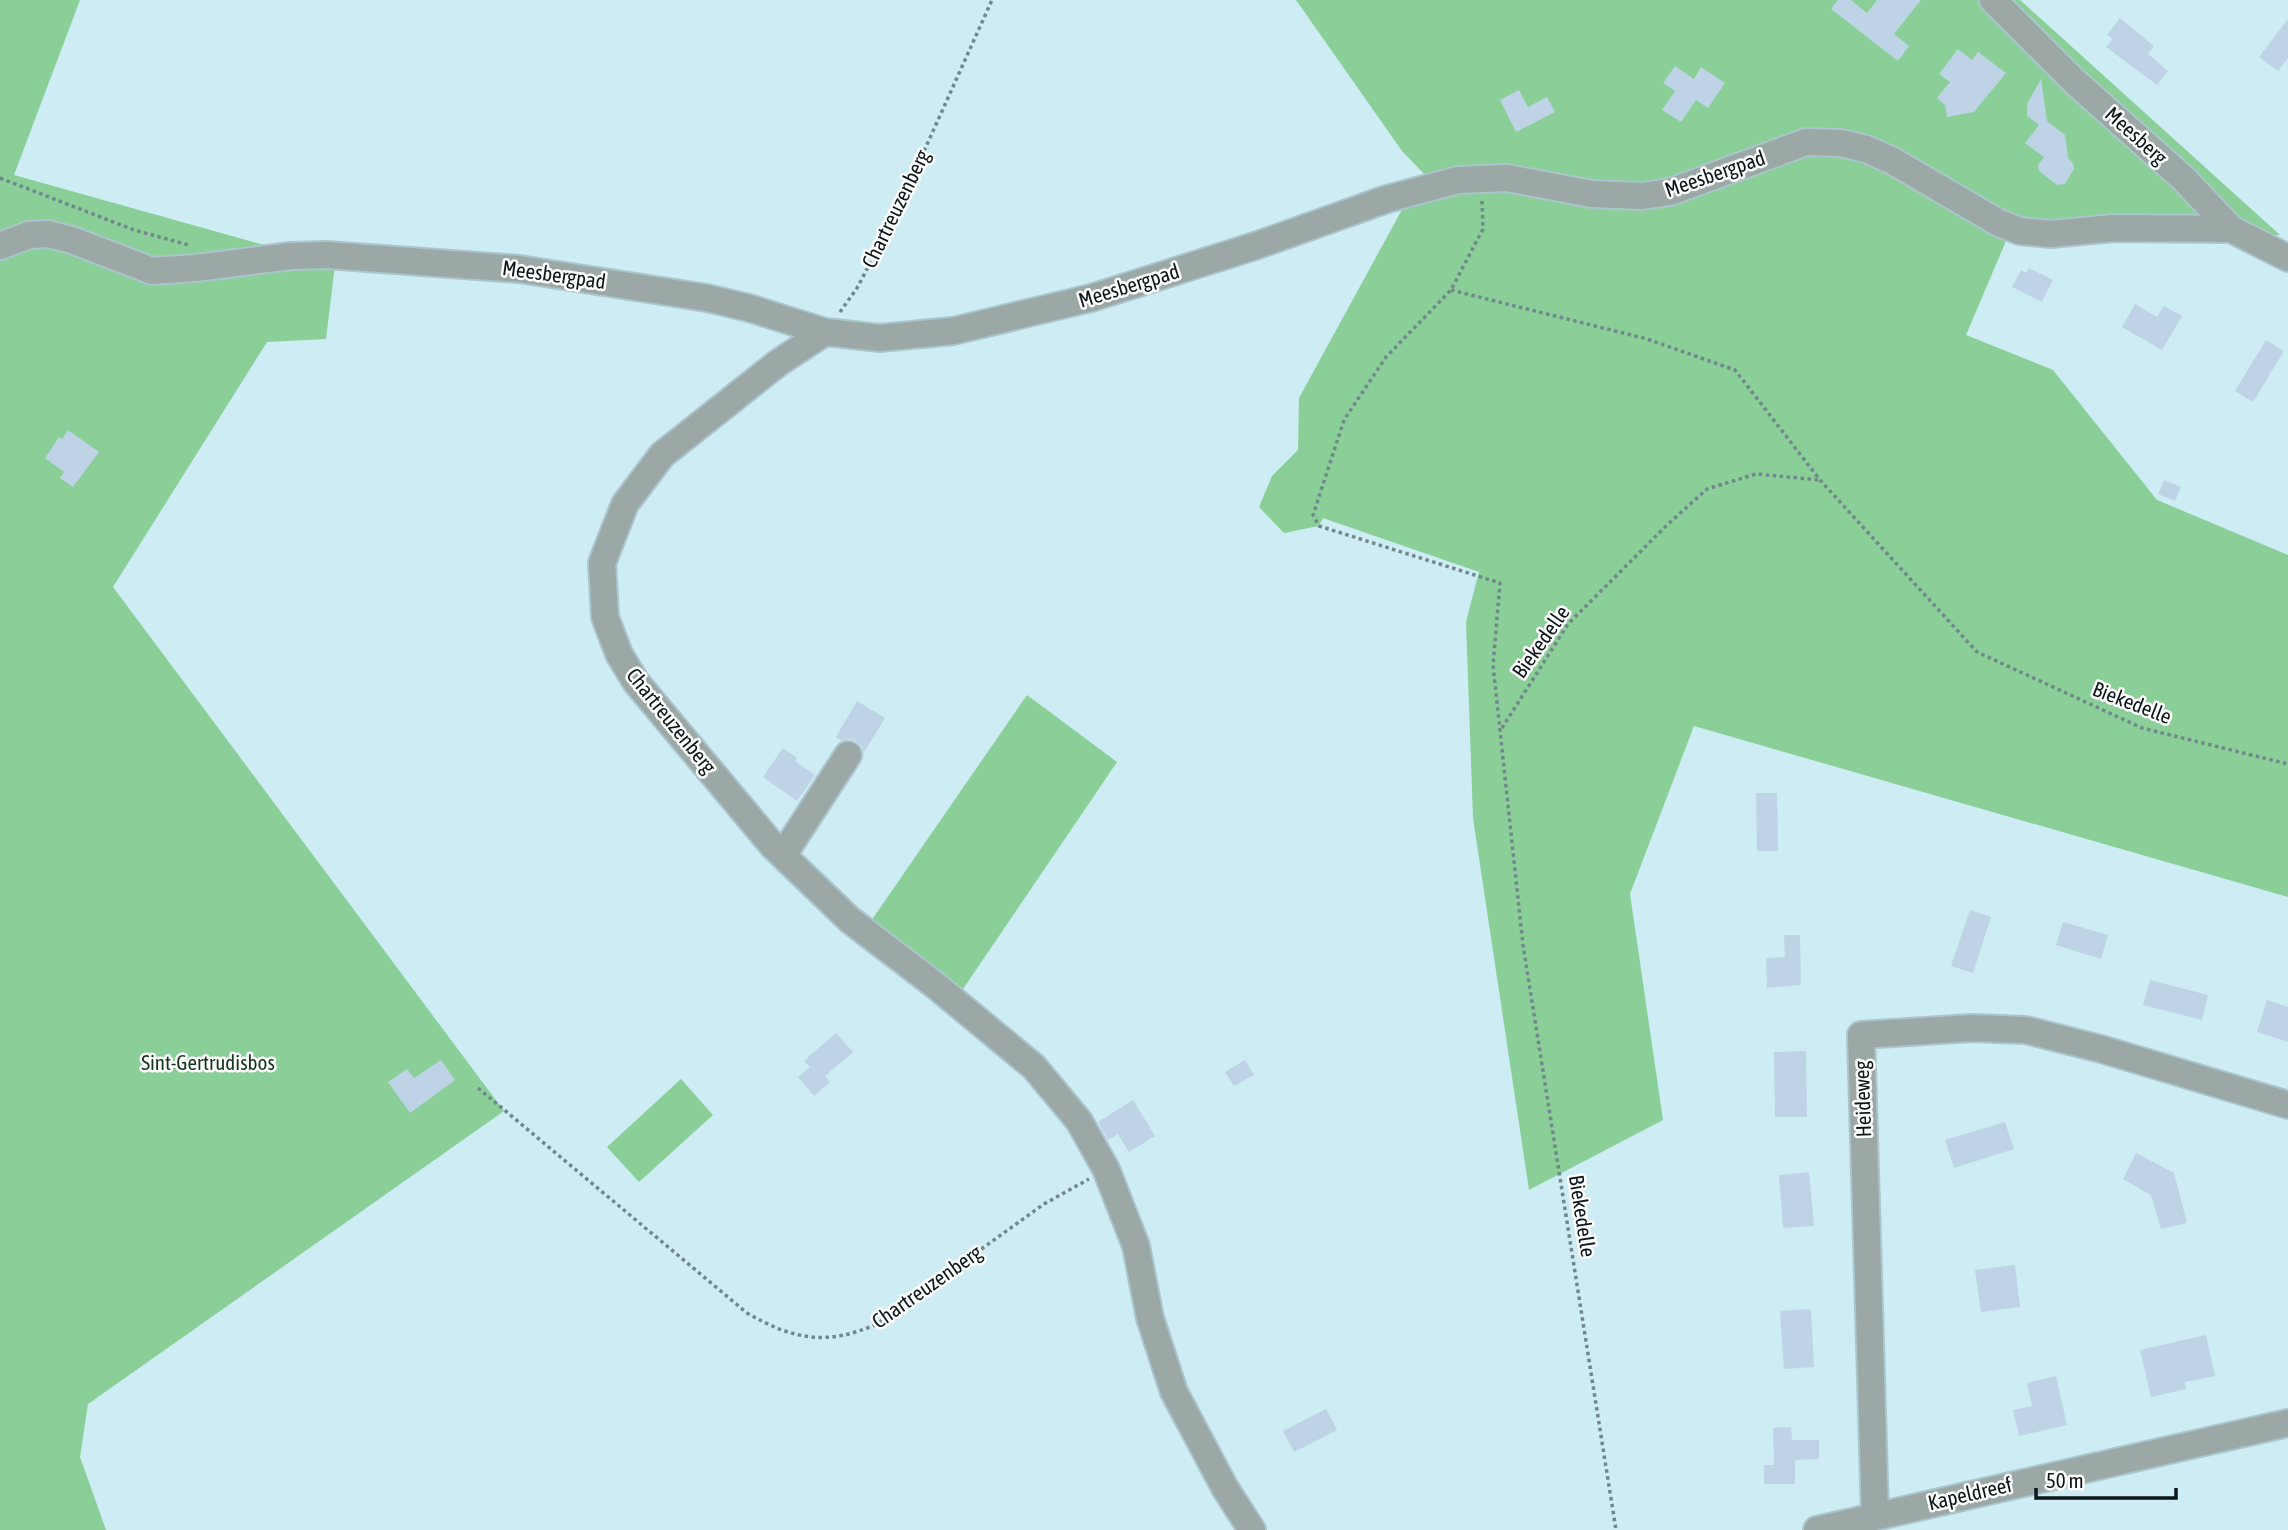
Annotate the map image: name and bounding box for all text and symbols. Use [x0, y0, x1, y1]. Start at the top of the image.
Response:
street label: Meesberg [2101, 101, 2172, 169]
street label: Meesbergpad [1662, 145, 1768, 201]
street label: Chartreuzenberg [856, 146, 934, 272]
street label: Meesbergpad [501, 255, 607, 293]
street label: Meesbergpad [1075, 258, 1182, 312]
street label: Biekedelle [1507, 601, 1574, 682]
street label: Chartreuzenberg [622, 663, 722, 778]
street label: Biekedelle [2090, 676, 2175, 728]
park label: Sint-Gertrudisbos [141, 1050, 275, 1074]
street label: Heideweg [1849, 1060, 1875, 1138]
street label: Biekedelle [1565, 1173, 1601, 1258]
street label: Chartreuzenberg [867, 1240, 986, 1333]
scale bar [2036, 1456, 2176, 1500]
text: 50 m [2046, 1468, 2084, 1492]
street label: Kapeldreef [1925, 1472, 2014, 1514]

